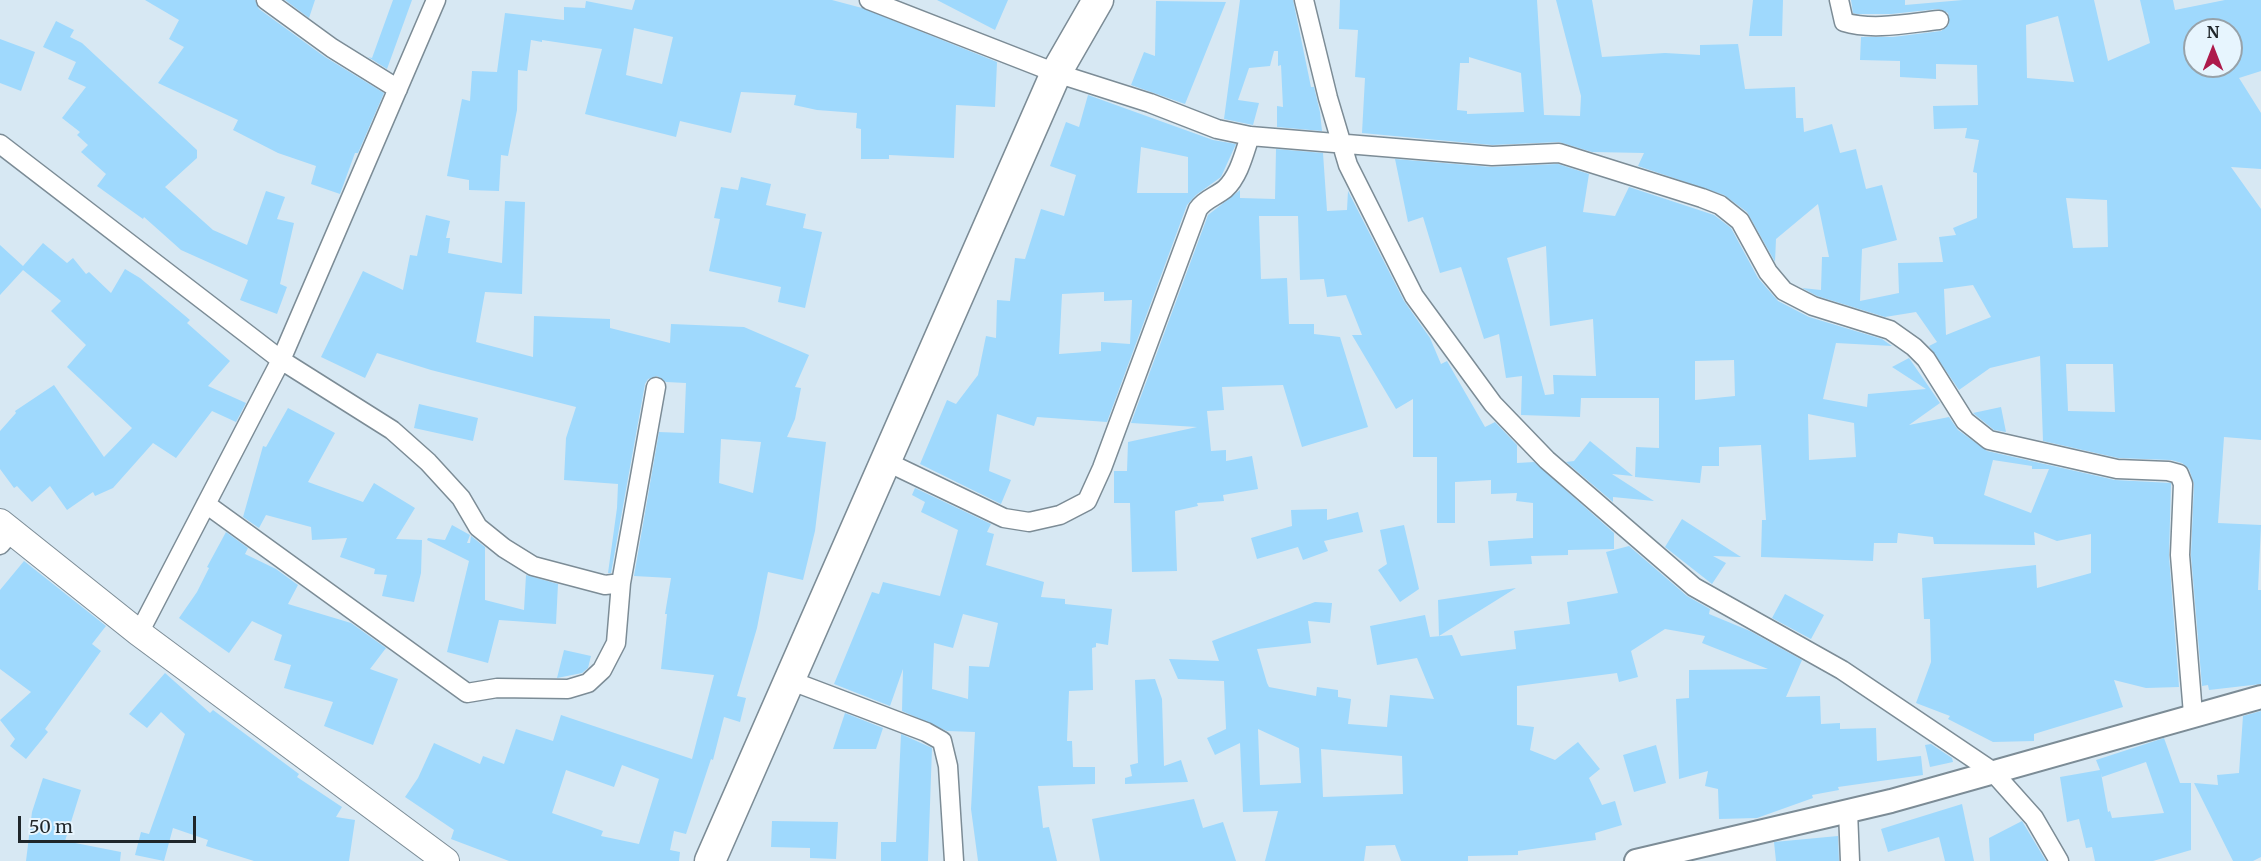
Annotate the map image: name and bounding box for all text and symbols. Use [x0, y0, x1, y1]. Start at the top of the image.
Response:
north arrow [2183, 18, 2243, 78]
text: N [2207, 22, 2219, 42]
scale bar [21, 804, 200, 842]
text: 50 m [29, 815, 73, 838]

